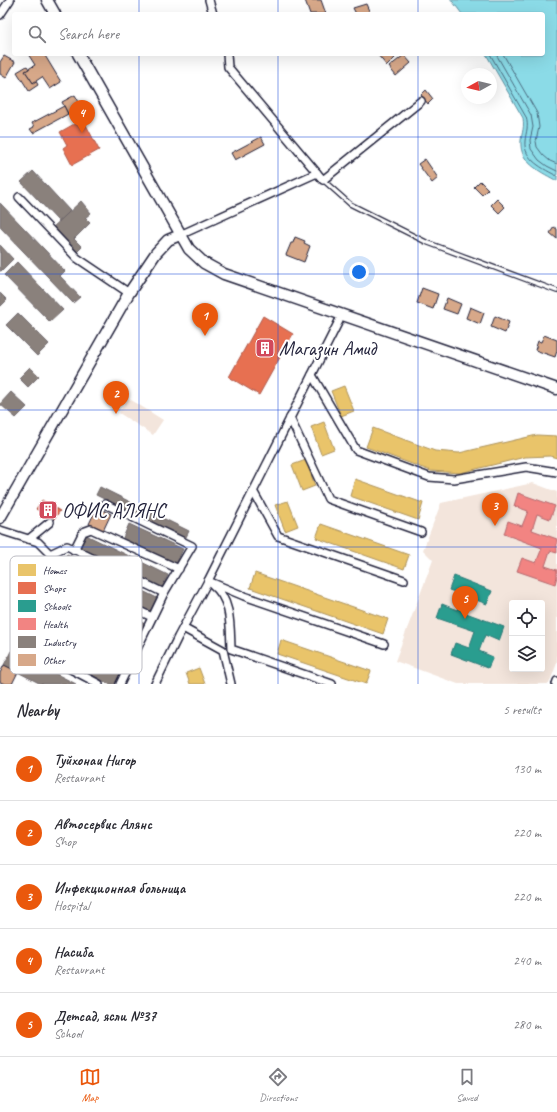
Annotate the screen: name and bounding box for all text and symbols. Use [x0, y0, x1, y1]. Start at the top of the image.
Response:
search box [12, 12, 545, 56]
icon: search [26, 23, 48, 45]
text: Search here [58, 25, 119, 44]
north arrow [461, 68, 497, 104]
pin: 4 [69, 100, 95, 133]
your location [349, 262, 369, 282]
pin: 1 [192, 303, 218, 336]
place label: Магазин Амид [279, 336, 377, 361]
building icon: Магазин Амид [254, 337, 276, 359]
pin: 2 [103, 381, 129, 414]
pin: 3 [482, 493, 508, 526]
place label: ОФИС АЛЯНС [62, 498, 167, 523]
building icon: ОФИС АЛЯНС [37, 499, 59, 521]
legend [10, 556, 142, 674]
text: Homes [43, 563, 68, 577]
text: Shops [43, 581, 67, 595]
pin: 5 [452, 586, 478, 619]
text: Schools [43, 599, 72, 613]
map controls [509, 600, 545, 672]
button: locate [509, 600, 545, 636]
text: Health [43, 617, 69, 631]
text: Industry [43, 635, 77, 649]
button: layers [509, 636, 545, 672]
text: Other [43, 653, 66, 667]
text: Nearby [16, 700, 59, 721]
text: 5 results [503, 702, 541, 718]
text: Туйхонаи Нигор [54, 751, 135, 770]
text: 1 [26, 761, 32, 777]
text: 130 m [513, 761, 541, 777]
text: Restaurant [54, 770, 104, 786]
text: Автосервис Алянс [54, 815, 152, 834]
text: 2 [26, 825, 32, 841]
text: 220 m [513, 825, 541, 841]
text: Shop [54, 834, 76, 850]
text: Инфекционная больница [54, 879, 185, 898]
text: 3 [26, 889, 32, 905]
text: 220 m [513, 889, 541, 905]
text: Hospital [54, 898, 90, 914]
text: Насиба [54, 943, 93, 962]
text: 4 [26, 953, 32, 969]
text: 240 m [513, 953, 541, 969]
text: Restaurant [54, 962, 104, 978]
text: Детсад, ясли №37 [54, 1007, 156, 1026]
text: 5 [26, 1017, 32, 1033]
text: 280 m [513, 1017, 541, 1033]
text: School [54, 1026, 82, 1042]
tab: Map [79, 1066, 101, 1104]
tab: Directions [259, 1066, 298, 1104]
tab: Saved [456, 1066, 478, 1104]

